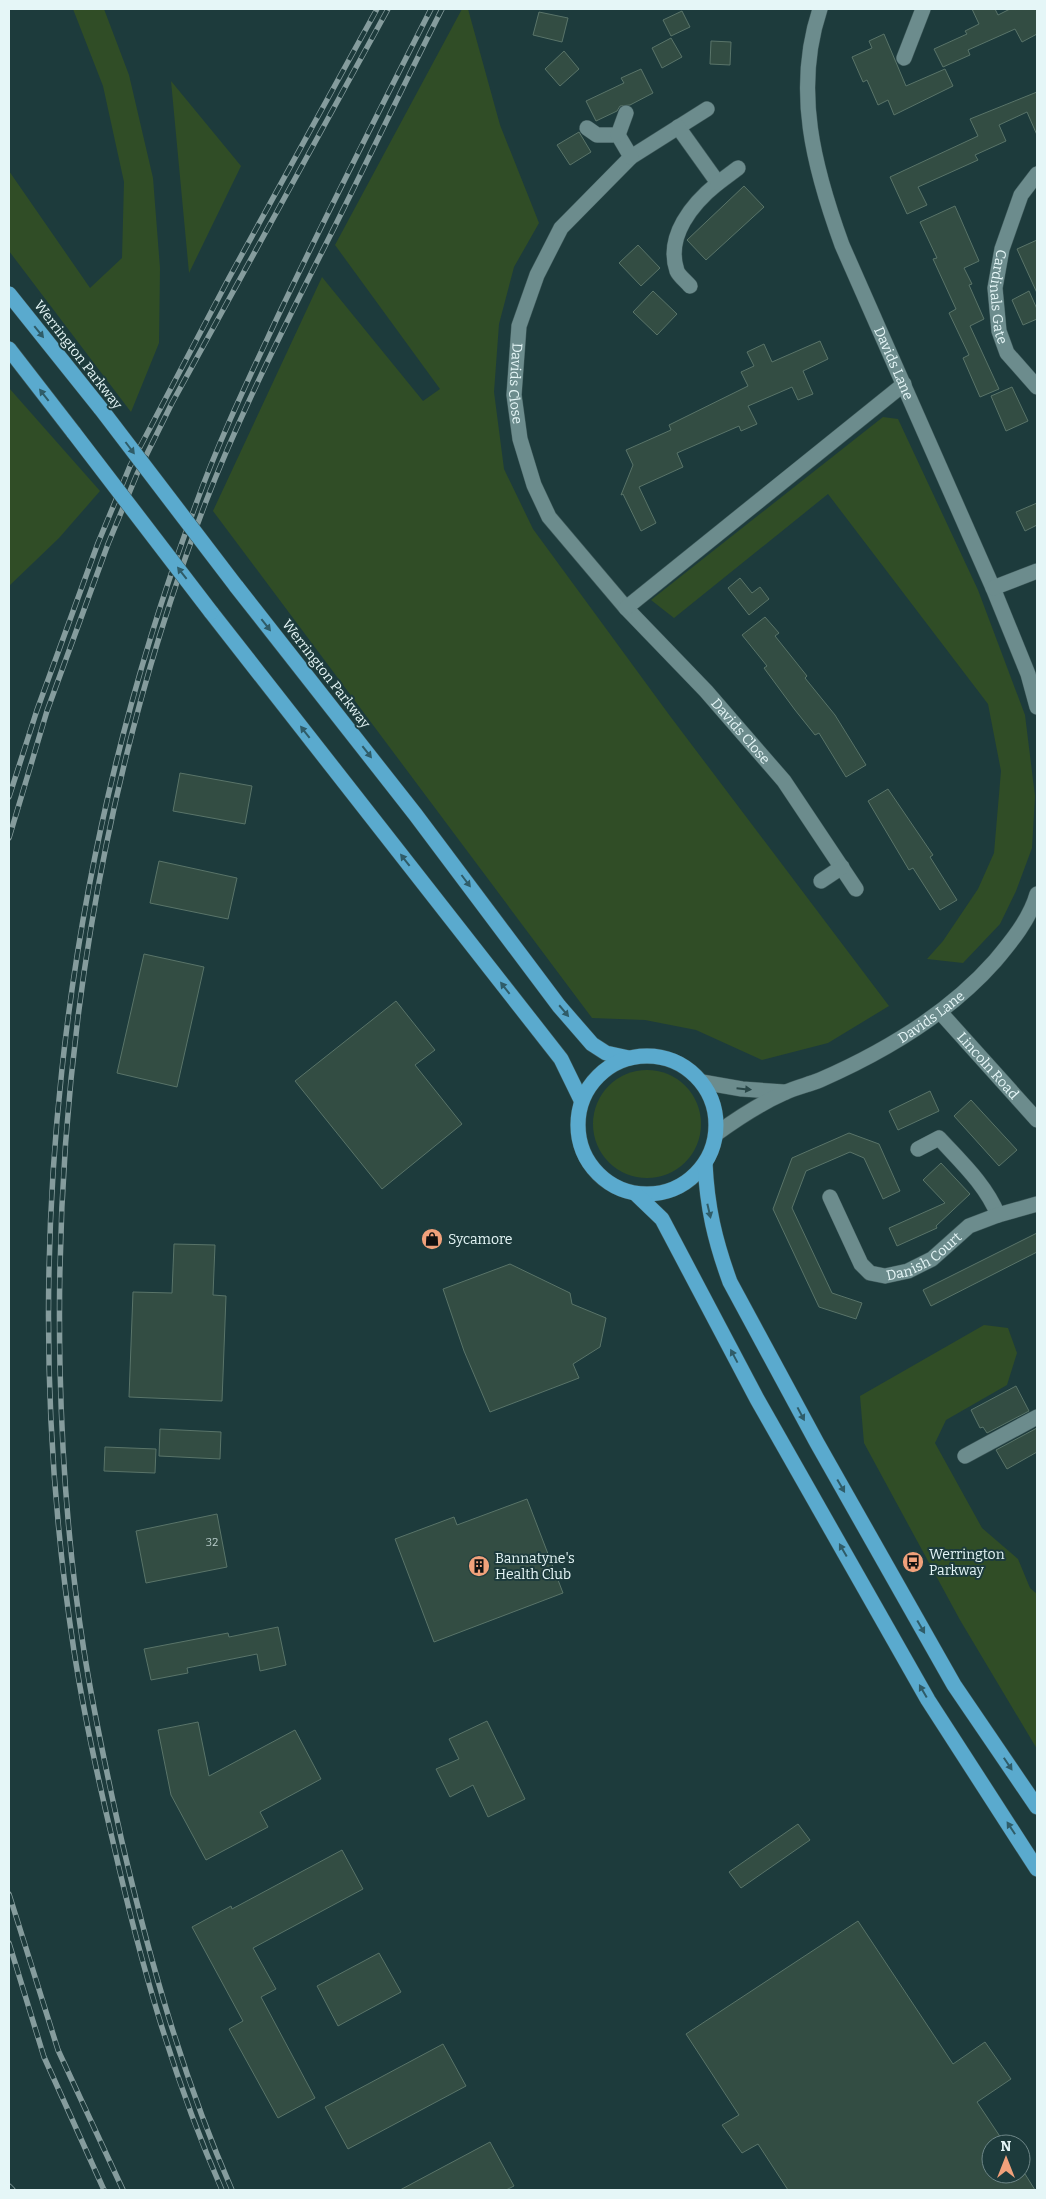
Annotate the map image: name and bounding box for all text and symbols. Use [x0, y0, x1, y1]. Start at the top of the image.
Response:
street label: Cardinals Gate [986, 248, 1011, 346]
street label: Werrington Parkway [30, 297, 126, 413]
street label: Davids Lane [870, 324, 918, 402]
one-way arrow [34, 325, 45, 338]
street label: Davids Close [505, 342, 526, 425]
one-way arrow [39, 389, 50, 402]
one-way arrow [125, 441, 136, 454]
one-way arrow [176, 567, 187, 580]
street label: Werrington Parkway [278, 616, 374, 732]
one-way arrow [261, 618, 272, 631]
street label: Davids Close [708, 695, 774, 767]
one-way arrow [300, 726, 311, 739]
one-way arrow [361, 745, 372, 758]
one-way arrow [400, 853, 410, 867]
one-way arrow [461, 874, 471, 888]
one-way arrow [500, 982, 511, 995]
street label: Davids Lane [895, 987, 968, 1046]
one-way arrow [558, 1004, 570, 1016]
street label: Lincoln Road [954, 1029, 1023, 1103]
one-way arrow [736, 1085, 752, 1093]
one-way arrow [705, 1203, 713, 1218]
shop icon: Sycamore [420, 1227, 444, 1251]
street label: Danish Court [885, 1228, 965, 1284]
place label: Sycamore [448, 1231, 513, 1248]
one-way arrow [730, 1349, 738, 1364]
one-way arrow [797, 1407, 805, 1421]
one-way arrow [837, 1478, 845, 1493]
house number: 32 [206, 1536, 218, 1549]
one-way arrow [838, 1543, 847, 1557]
place label: Werrington Parkway [929, 1546, 1005, 1579]
place label: Bannatyne's Health Club [495, 1550, 575, 1583]
bus stop icon: Werrington Parkway [901, 1550, 925, 1574]
building icon: Bannatyne's Health Club [467, 1554, 491, 1578]
one-way arrow [917, 1620, 926, 1634]
one-way arrow [919, 1684, 928, 1698]
one-way arrow [1003, 1757, 1013, 1771]
one-way arrow [1006, 1821, 1016, 1835]
north arrow [981, 2134, 1031, 2184]
text: N [1001, 2138, 1012, 2155]

